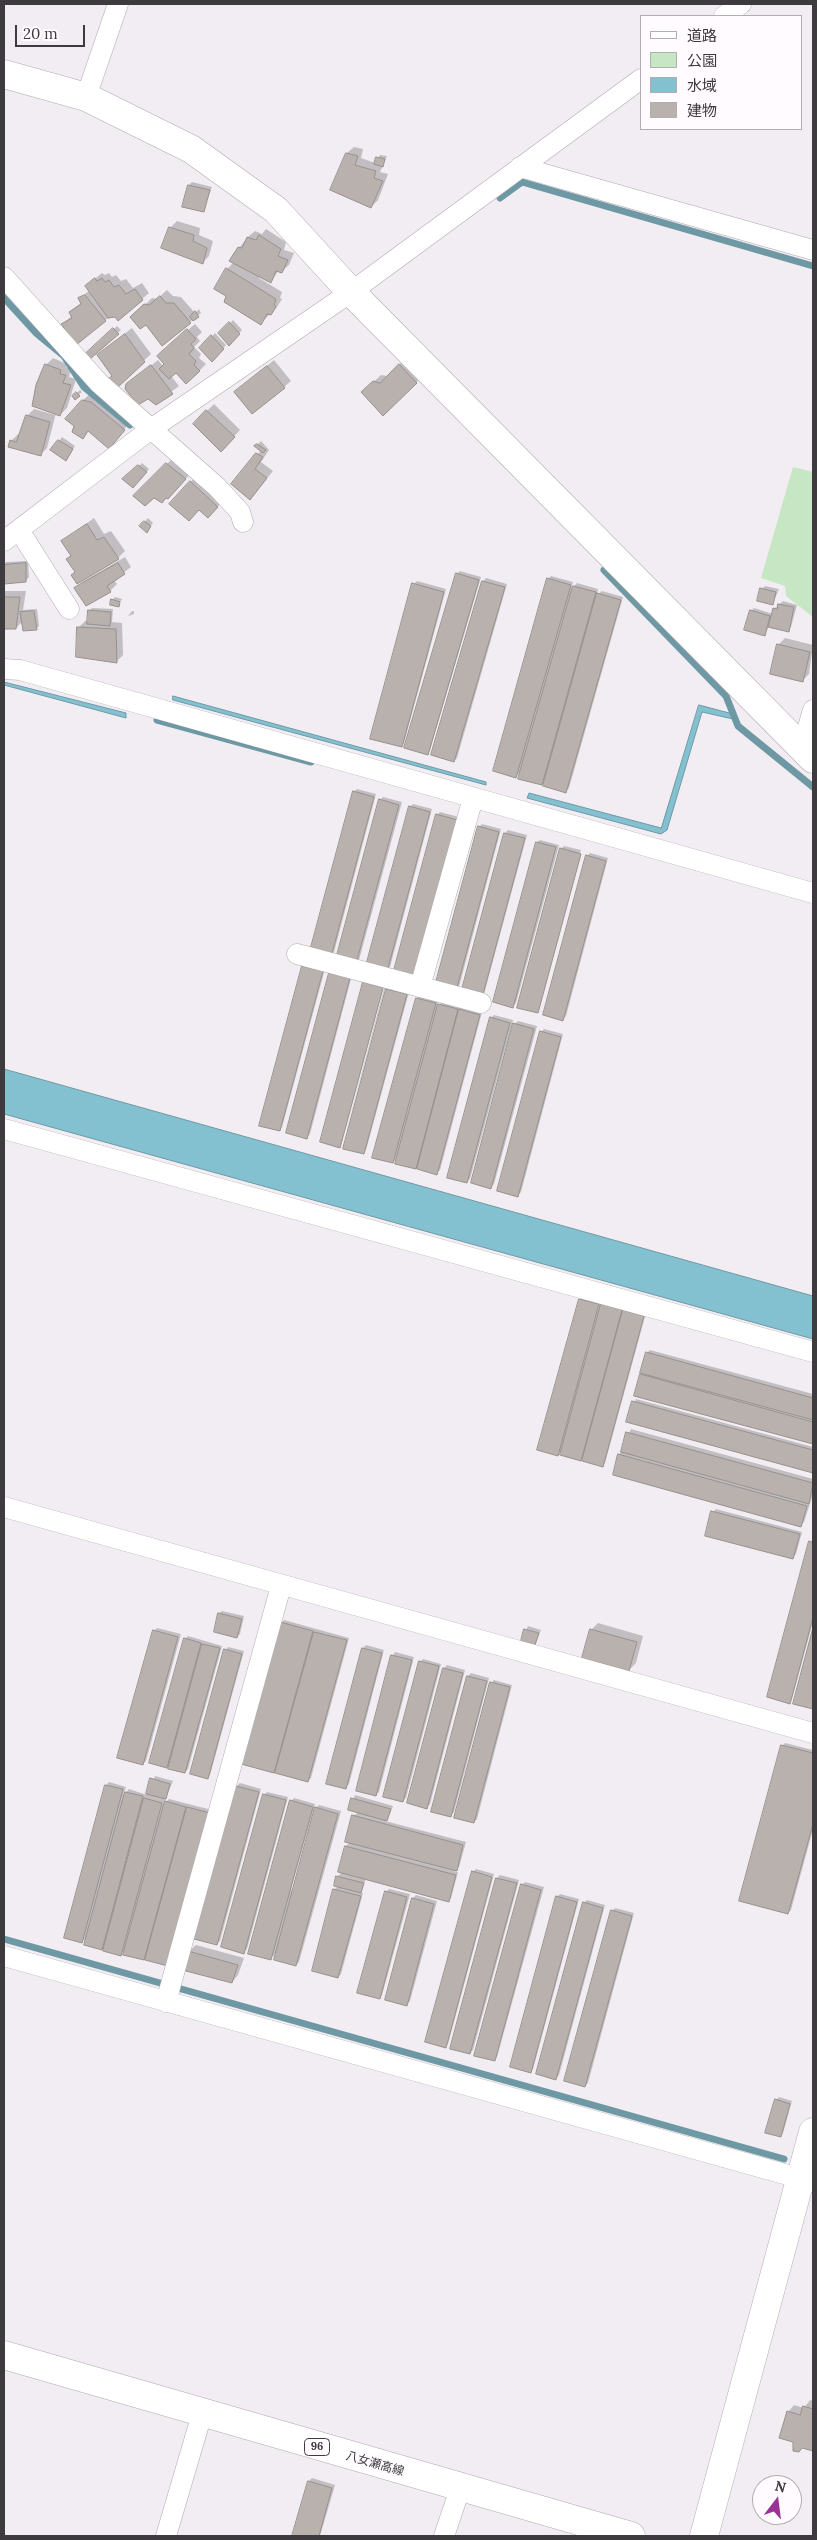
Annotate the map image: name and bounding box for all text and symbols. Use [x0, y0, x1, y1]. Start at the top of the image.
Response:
scale bar [18, 15, 88, 47]
legend [640, 15, 802, 130]
text: 20 m [23, 24, 58, 43]
text: 道路 [687, 26, 717, 45]
text: 公園 [687, 51, 717, 70]
text: 水域 [687, 76, 717, 95]
text: 建物 [687, 101, 717, 120]
road number: 96 [304, 2438, 330, 2456]
street label: 八女瀬高線 [344, 2449, 406, 2479]
north arrow [752, 2475, 802, 2525]
text: N [773, 2476, 788, 2497]

